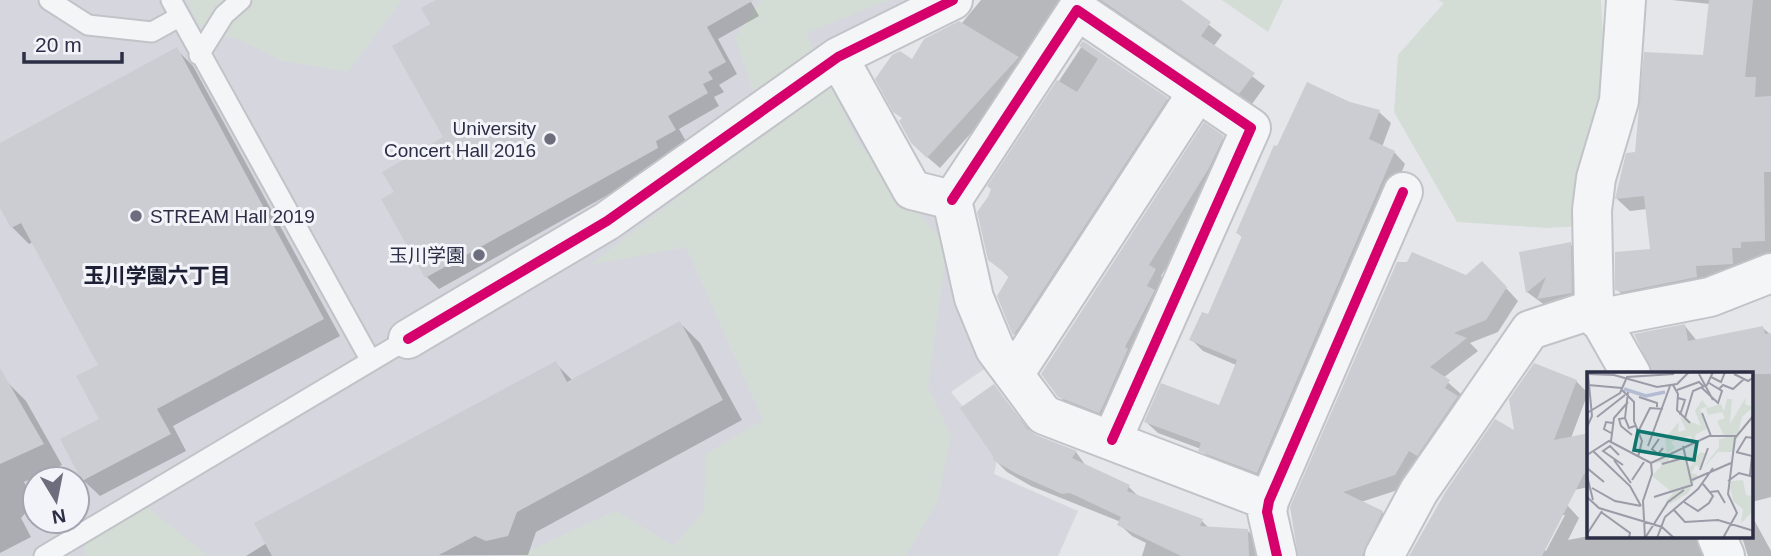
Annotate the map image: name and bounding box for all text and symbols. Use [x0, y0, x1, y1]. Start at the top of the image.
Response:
scale bar [24, 21, 122, 65]
text: 20 m [35, 33, 82, 56]
place label: University Concert Hall 2016 [384, 118, 536, 161]
marker: University Concert Hall 2016 [542, 131, 558, 147]
place label: STREAM Hall 2019 [150, 206, 315, 227]
marker: STREAM Hall 2019 [128, 208, 144, 224]
place label: 玉川学園 [389, 245, 465, 266]
marker: 玉川学園 [471, 247, 487, 263]
district label: 玉川学園六丁目 [84, 264, 231, 287]
inset map [1587, 372, 1754, 538]
north arrow [21, 465, 91, 535]
text: N [50, 505, 67, 528]

